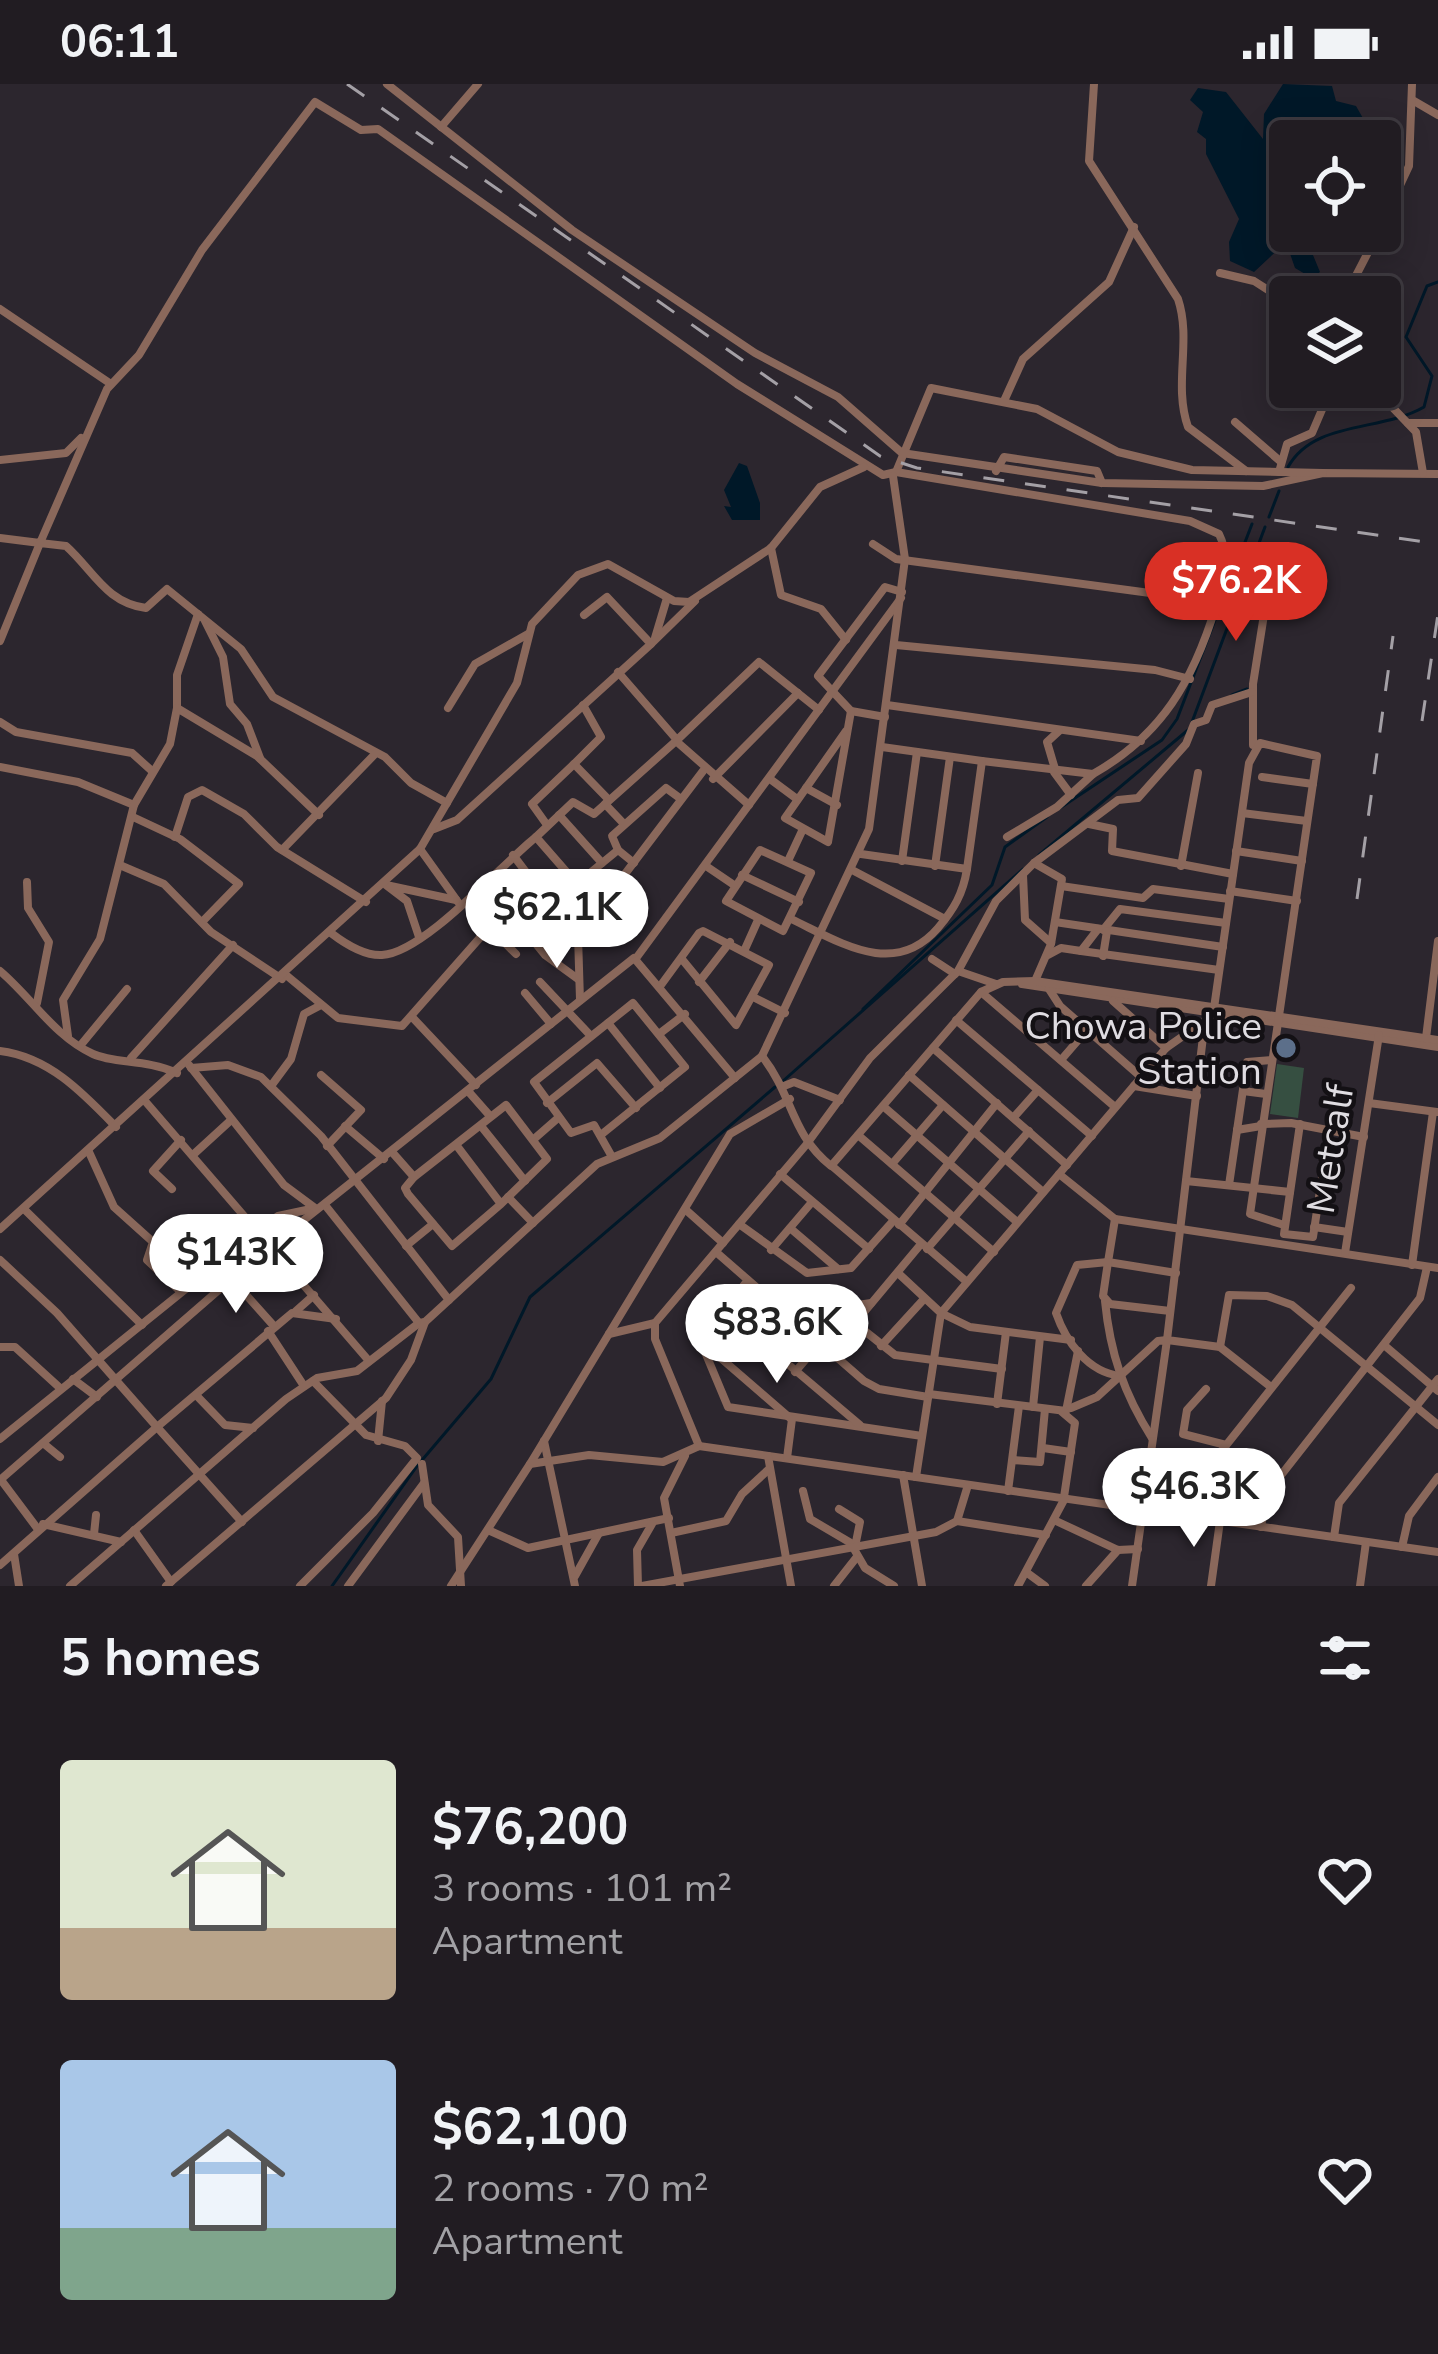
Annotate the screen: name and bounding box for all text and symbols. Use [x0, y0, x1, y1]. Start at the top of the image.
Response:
text: 06:11 [60, 12, 179, 73]
map controls [1269, 120, 1401, 408]
button: locate [1269, 120, 1401, 252]
button: layers [1269, 276, 1401, 408]
pin: $76.2K [1138, 542, 1334, 644]
text: $76.2K [1171, 554, 1301, 607]
pin: $62.1K [459, 869, 655, 971]
text: $62.1K [492, 881, 622, 934]
place label: Chowa Police Station [1025, 1000, 1262, 1098]
marker: Chowa Police Station [1273, 1035, 1299, 1061]
street label: Metcalf [1295, 1079, 1368, 1218]
pin: $143K [152, 1214, 320, 1316]
text: $143K [176, 1226, 296, 1279]
pin: $83.6K [679, 1284, 875, 1386]
text: $83.6K [712, 1296, 842, 1349]
pin: $46.3K [1096, 1448, 1292, 1550]
text: $46.3K [1129, 1460, 1259, 1513]
text: 5 homes [60, 1623, 261, 1693]
icon: filters [1312, 1625, 1378, 1691]
text: $76,200 [432, 1792, 628, 1862]
icon: home [156, 1808, 300, 1952]
icon: heart [1312, 1847, 1378, 1913]
text: 3 rooms · 101 m² [432, 1862, 732, 1915]
text: Apartment [432, 1915, 622, 1968]
text: $62,100 [432, 2092, 628, 2162]
icon: home [156, 2108, 300, 2252]
icon: heart [1312, 2147, 1378, 2213]
text: 2 rooms · 70 m² [432, 2162, 709, 2215]
text: Apartment [432, 2215, 622, 2268]

